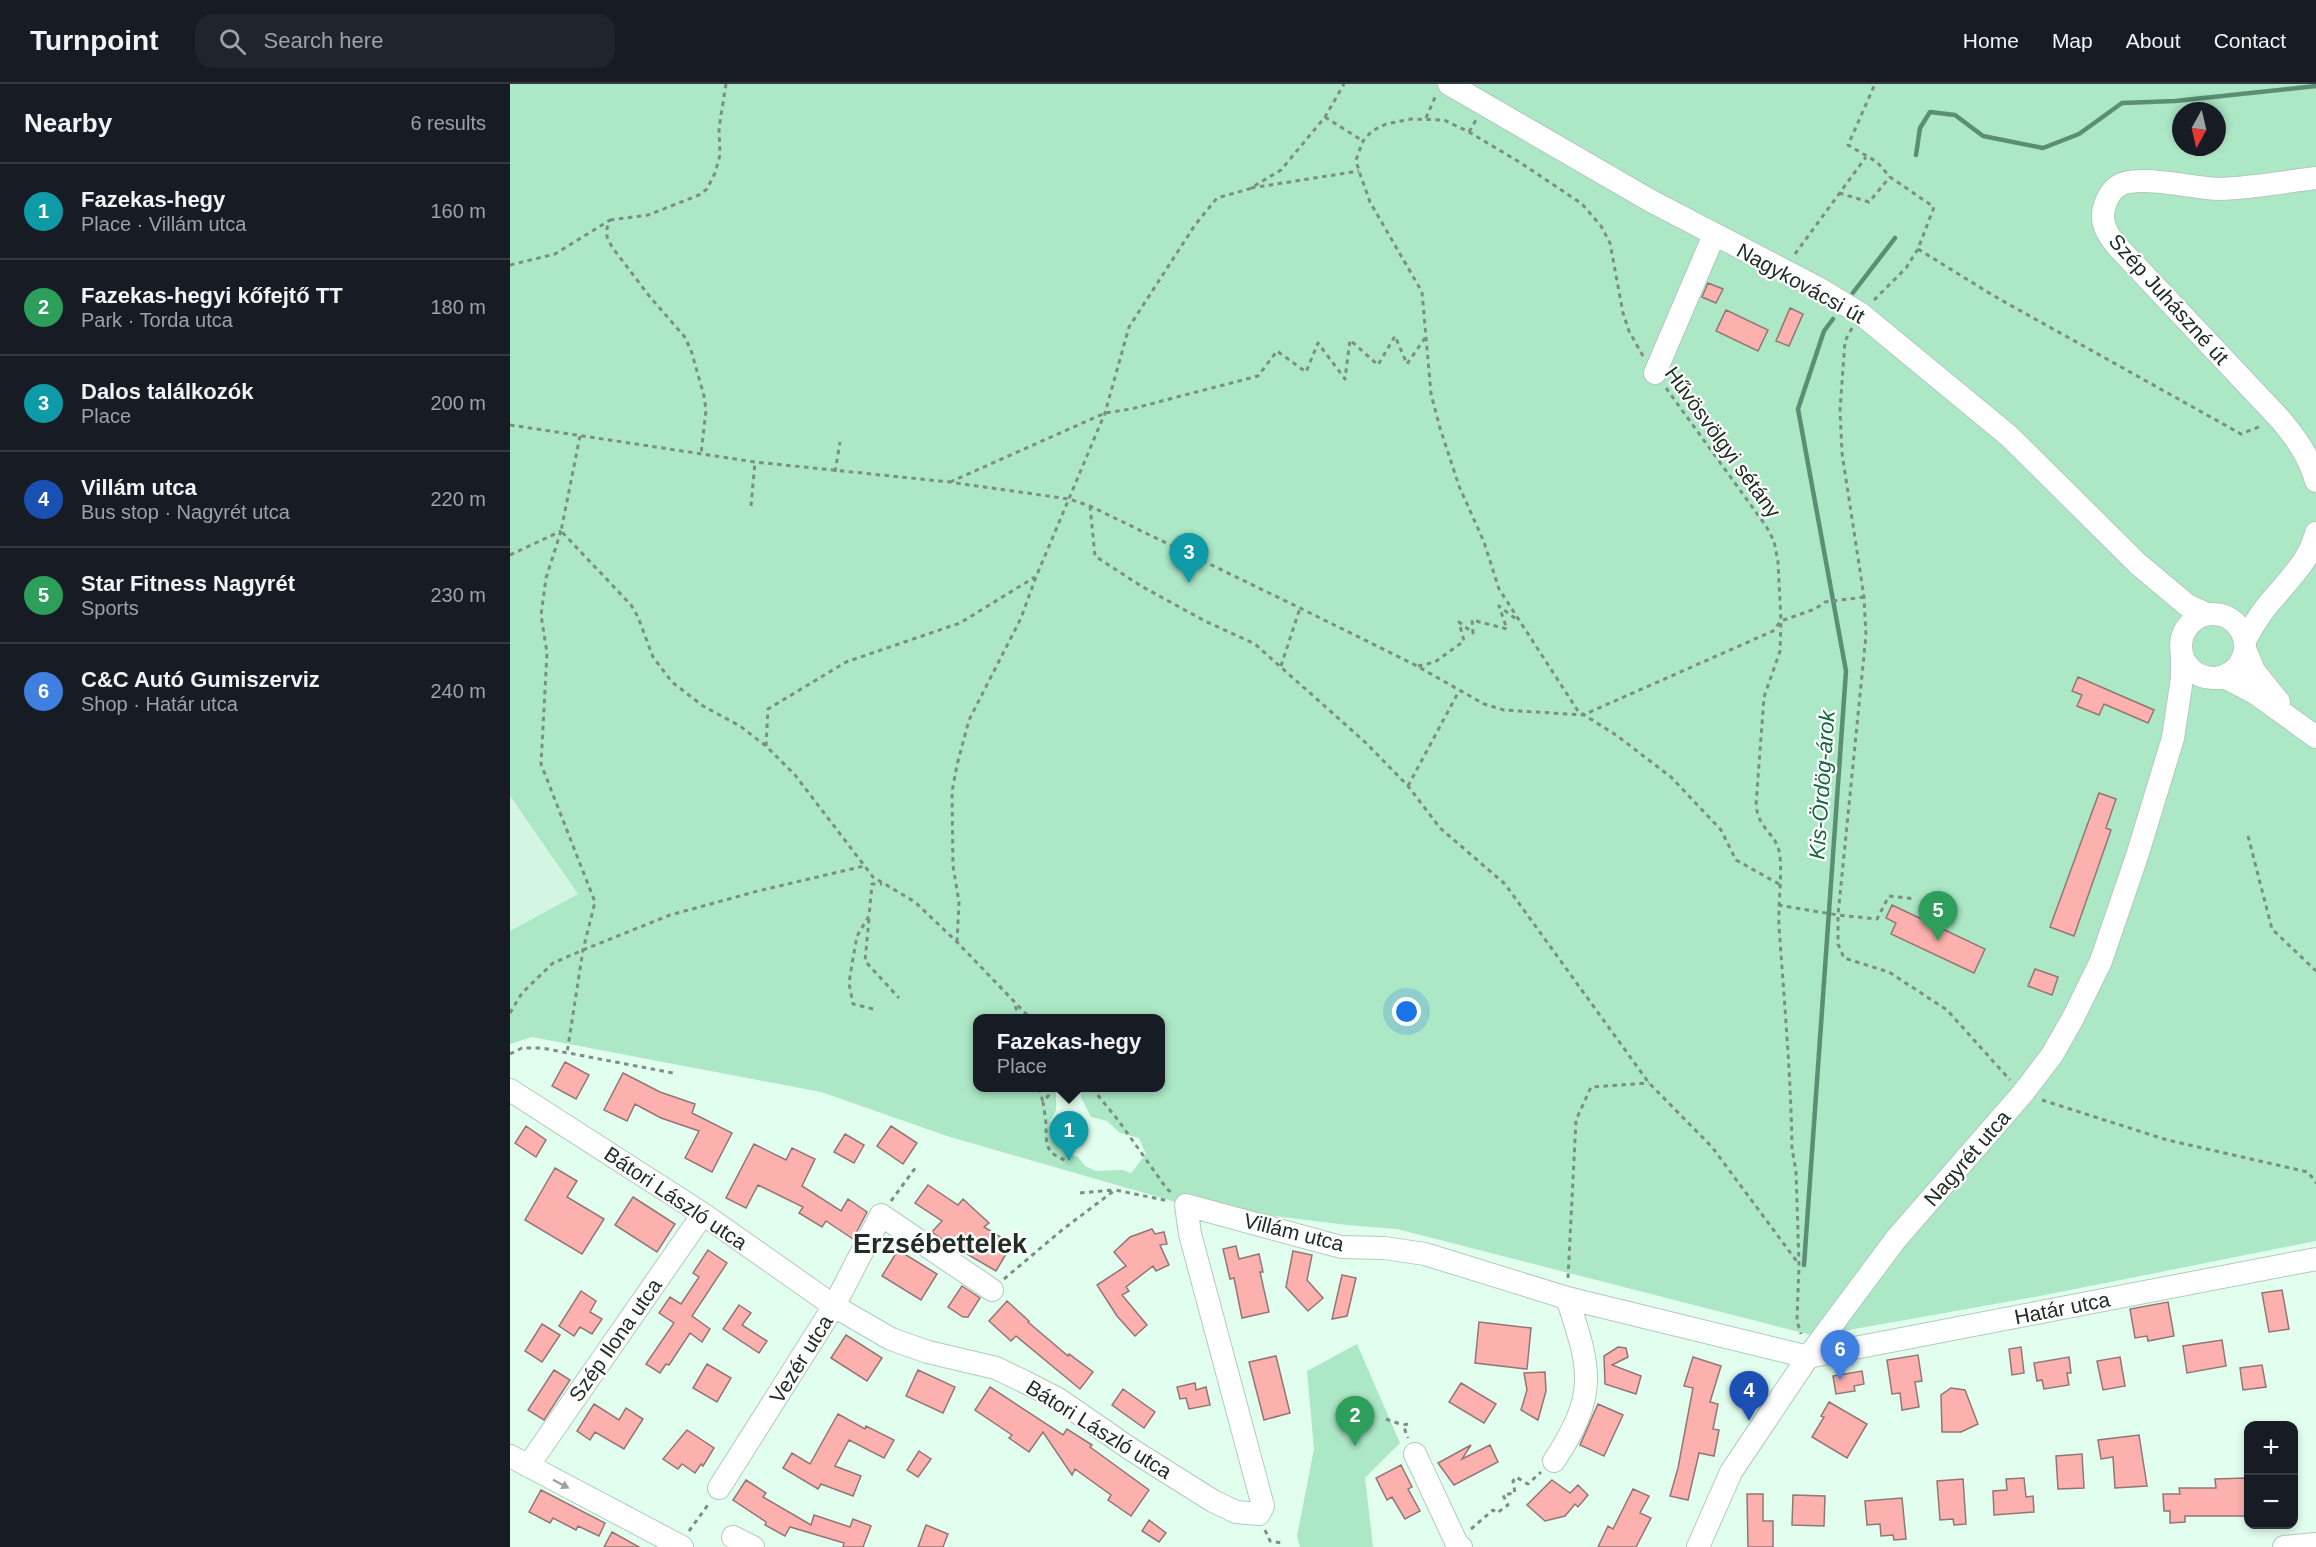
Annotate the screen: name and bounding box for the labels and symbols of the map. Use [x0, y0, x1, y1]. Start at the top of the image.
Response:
north arrow [2172, 102, 2226, 156]
street label: Szép Juhászné út [2105, 229, 2234, 369]
street label: Nagykovácsi út [1733, 238, 1869, 328]
street label: Hűvösvölgyi sétány [1661, 362, 1786, 522]
pin: 3 [1170, 534, 1208, 583]
water label: Kis-Ördög-árok [1804, 709, 1840, 860]
pin: 5 [1918, 892, 1958, 941]
your location [1392, 997, 1421, 1026]
street label: Nagyrét utca [1919, 1105, 2015, 1210]
pin: 1 [1050, 1112, 1088, 1161]
street label: Bátori László utca [600, 1142, 752, 1254]
street label: Villám utca [1242, 1208, 1347, 1256]
district label: Erzsébettelek [853, 1229, 1028, 1259]
street label: Szép Ilona utca [564, 1274, 666, 1406]
street label: Határ utca [2012, 1287, 2112, 1329]
street label: Vezér utca [765, 1311, 837, 1407]
pin: 6 [1820, 1330, 1860, 1380]
pin: 4 [1730, 1372, 1768, 1421]
street label: Bátori László utca [1022, 1375, 1176, 1483]
pin: 2 [1336, 1396, 1374, 1446]
one-way arrow [553, 1479, 570, 1489]

